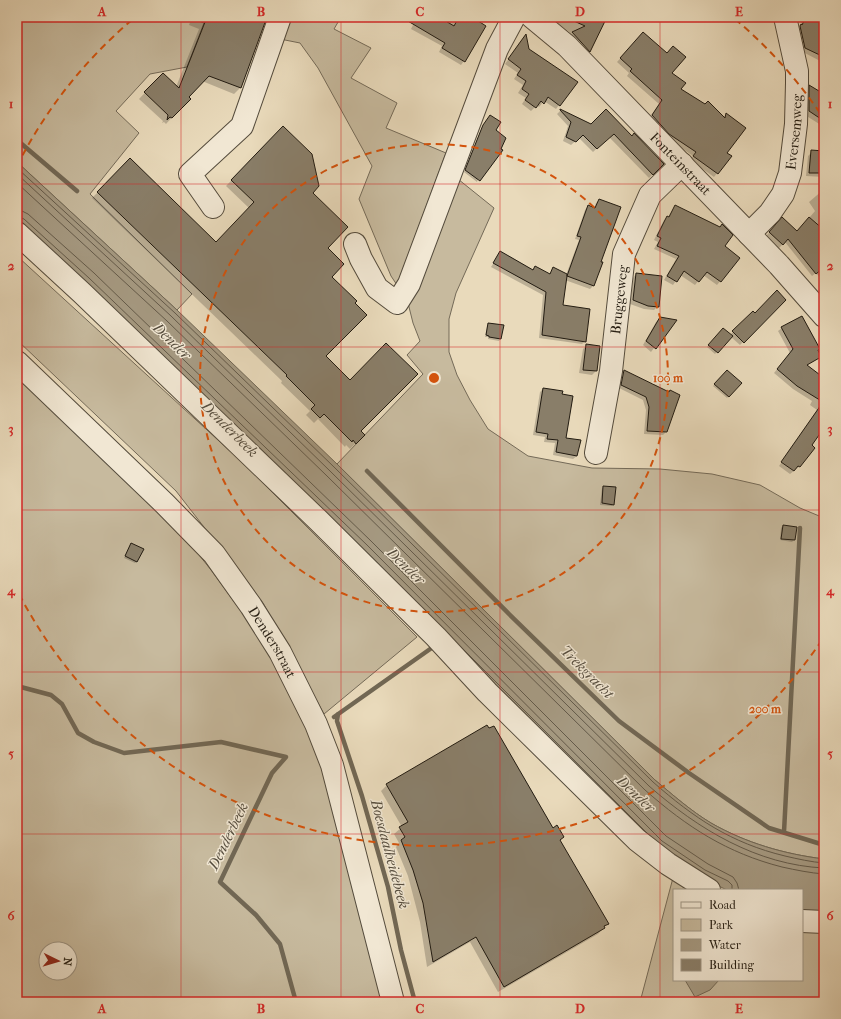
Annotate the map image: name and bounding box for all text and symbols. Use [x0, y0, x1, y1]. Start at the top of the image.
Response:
text: A [97, 4, 107, 19]
text: B [257, 4, 266, 19]
text: C [416, 4, 425, 19]
text: D [575, 4, 585, 19]
text: E [735, 4, 743, 19]
street label: Eversemweg [782, 94, 806, 171]
text: 1 [9, 96, 14, 111]
text: 1 [828, 96, 833, 111]
street label: Fonteinstraat [646, 129, 715, 199]
text: 2 [8, 258, 15, 273]
text: 2 [827, 258, 834, 273]
street label: Bruggeweg [607, 264, 632, 335]
water label: Dender [149, 318, 196, 364]
centre of rings [427, 371, 441, 385]
text: 100 m [653, 371, 684, 385]
water label: Denderbeek [197, 396, 262, 461]
text: 3 [8, 421, 14, 437]
text: 3 [827, 421, 833, 437]
water label: Dender [383, 543, 430, 589]
text: 4 [6, 583, 16, 599]
text: 4 [825, 583, 835, 599]
street label: Denderstraat [244, 603, 300, 681]
water label: Trekgracht [557, 642, 618, 703]
text: 200 m [749, 702, 782, 716]
text: 5 [8, 746, 14, 761]
text: 5 [827, 746, 833, 761]
water label: Dender [612, 771, 660, 817]
water label: Boesdaalheidebeek [367, 796, 413, 911]
water label: Denderbeek [204, 799, 252, 873]
legend [673, 889, 803, 981]
text: Road [709, 898, 736, 912]
text: 6 [7, 908, 15, 923]
text: 6 [826, 908, 834, 923]
text: Park [709, 918, 734, 932]
text: Water [708, 938, 742, 952]
north arrow [38, 941, 78, 981]
text: N [61, 957, 74, 967]
text: Building [709, 958, 754, 972]
text: A [97, 1001, 107, 1016]
text: B [257, 1001, 266, 1016]
text: C [416, 1001, 425, 1016]
text: D [575, 1001, 585, 1016]
text: E [735, 1001, 743, 1016]

